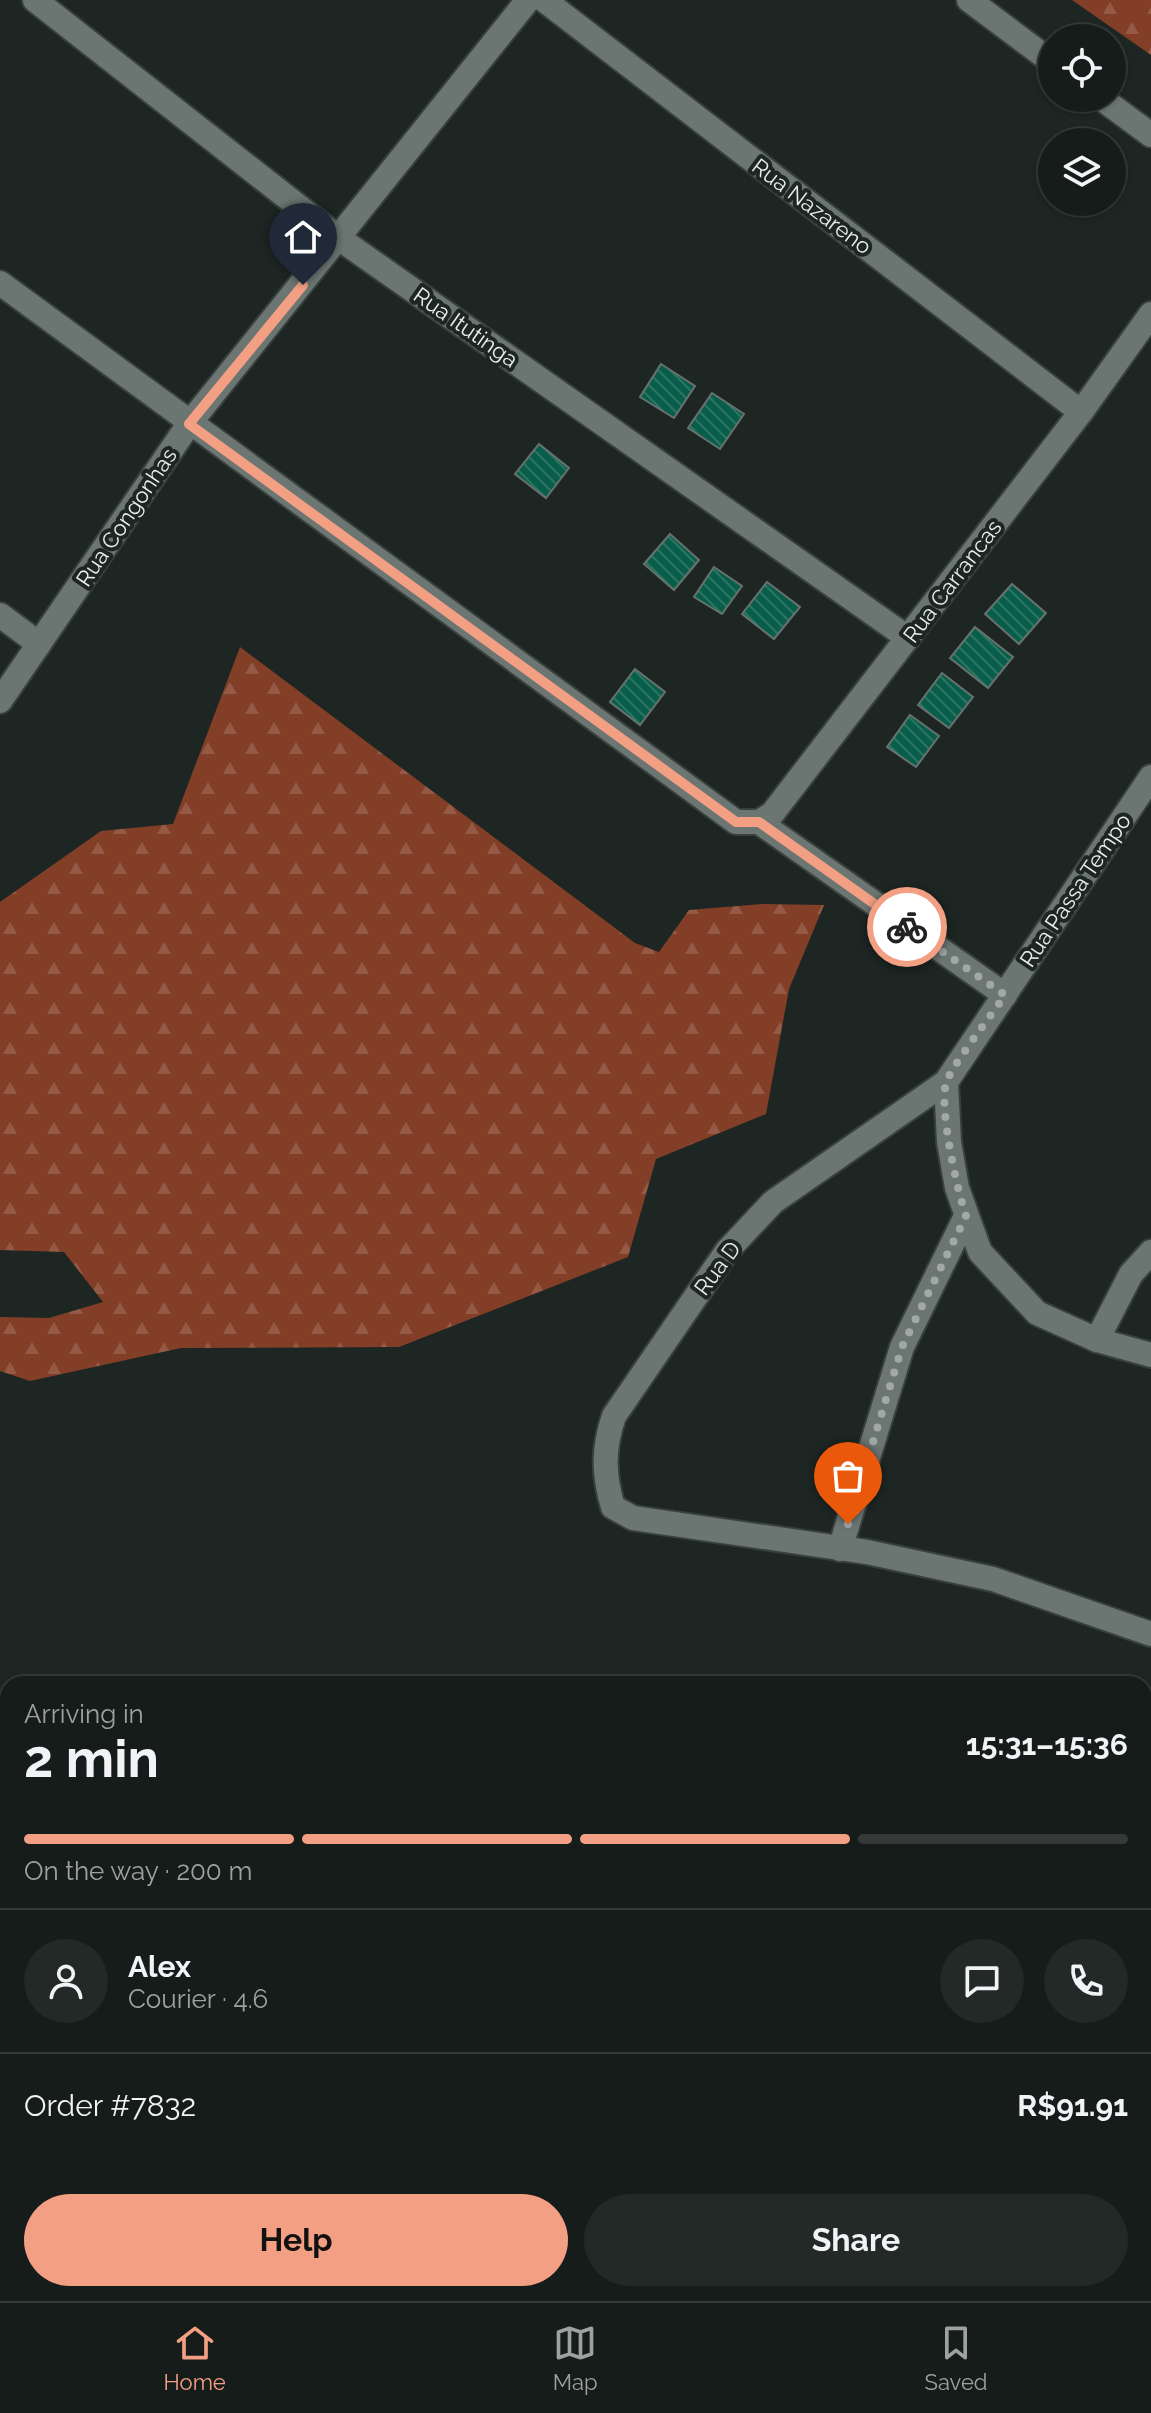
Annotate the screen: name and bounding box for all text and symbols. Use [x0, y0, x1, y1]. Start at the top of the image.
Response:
map controls [1038, 24, 1126, 216]
button: locate [1038, 24, 1126, 112]
button: layers [1038, 128, 1126, 216]
street label: Rua Nazareno [747, 153, 877, 259]
pin [269, 203, 337, 285]
icon: home [281, 215, 325, 259]
street label: Rua Itutinga [409, 282, 523, 372]
street label: Rua Congonhas [70, 443, 182, 591]
street label: Rua Carrancas [897, 515, 1007, 647]
street label: Rua Passa Tempo [1014, 808, 1136, 972]
courier [867, 887, 947, 967]
icon: bike [885, 905, 929, 949]
street label: Rua D [688, 1236, 746, 1300]
pin [814, 1442, 882, 1524]
icon: bag [826, 1454, 870, 1498]
text: Arriving in [24, 1699, 144, 1729]
text: 15:31–15:36 [966, 1727, 1128, 1762]
text: 2 min [24, 1728, 159, 1789]
text: On the way · 200 m [24, 1856, 252, 1886]
button: person [24, 1939, 108, 2023]
button: chat [940, 1939, 1024, 2023]
button: phone [1044, 1939, 1128, 2023]
text: Alex [128, 1949, 191, 1984]
text: Courier · 4.6 [128, 1984, 268, 2014]
text: Order #7832 [24, 2088, 196, 2123]
text: R$91.91 [1017, 2088, 1128, 2123]
button: Help [24, 2194, 568, 2286]
button: Share [584, 2194, 1128, 2286]
tab: Home [164, 2321, 226, 2395]
tab: Map [553, 2321, 598, 2395]
tab: Saved [925, 2321, 987, 2395]

